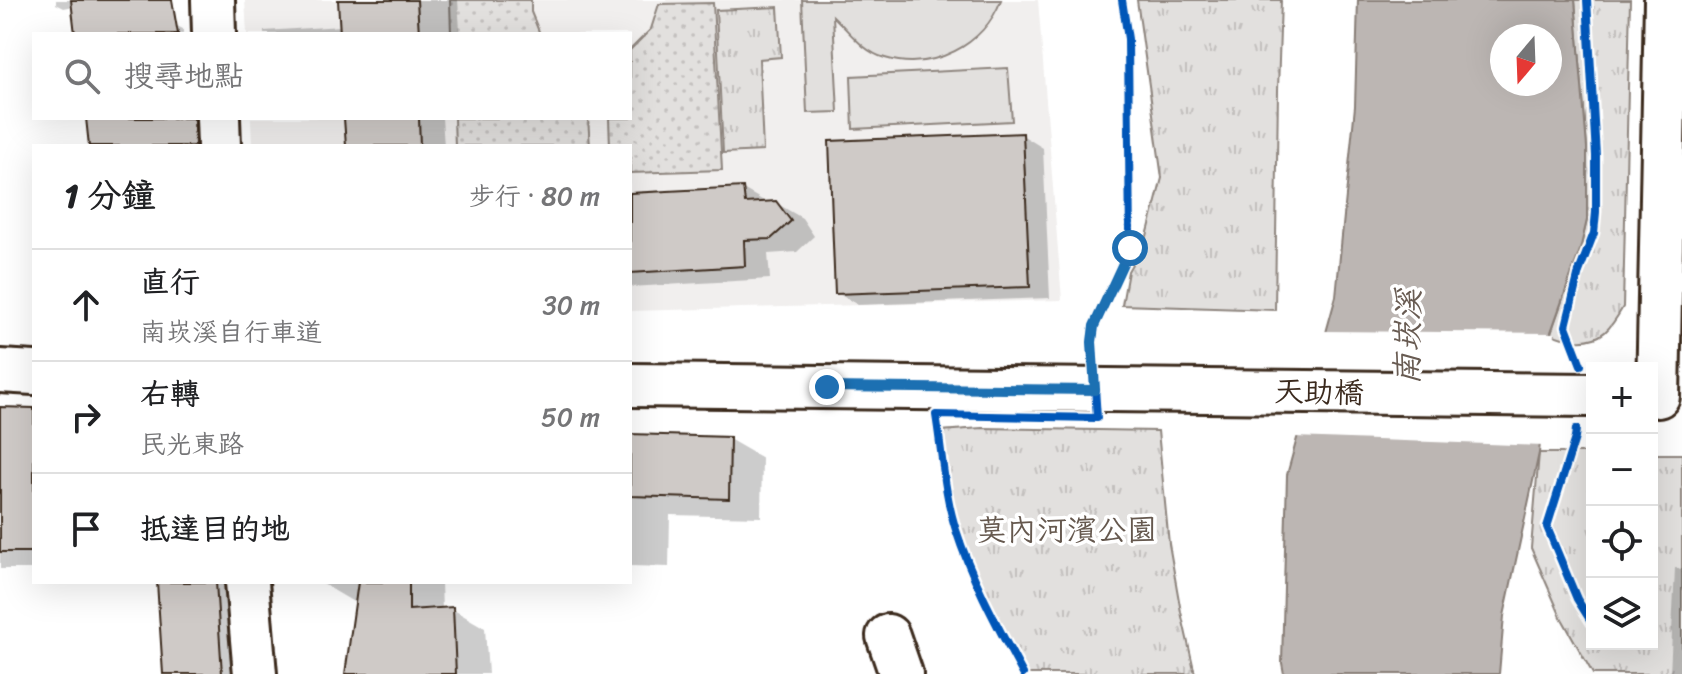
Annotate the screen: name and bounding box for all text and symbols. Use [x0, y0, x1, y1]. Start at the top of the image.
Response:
north arrow [1490, 24, 1562, 96]
search box [32, 32, 632, 120]
text: 搜尋地點 [124, 49, 244, 103]
icon: search [60, 54, 104, 98]
text: 1 分鐘 [64, 166, 155, 226]
text: 步行 · 80 m [469, 173, 600, 219]
route start [1112, 230, 1148, 266]
text: 直行 [140, 255, 200, 309]
text: 30 m [543, 282, 600, 328]
icon: ahead [64, 283, 108, 327]
water label: 南崁溪 [1379, 287, 1437, 385]
text: 南崁溪自行車道 [140, 309, 322, 355]
map controls [1586, 362, 1658, 650]
button: + [1586, 362, 1658, 434]
street label: 天助橋 [1274, 364, 1364, 420]
text: 右轉 [140, 367, 200, 421]
route end [809, 369, 845, 405]
text: 50 m [541, 394, 600, 440]
icon: right [64, 395, 108, 439]
text: 民光東路 [140, 421, 244, 467]
button: − [1586, 434, 1658, 506]
text: 抵達目的地 [140, 502, 290, 556]
park label: 莫內河濱公園 [977, 503, 1157, 557]
button: locate [1586, 506, 1658, 578]
icon: arrive [64, 507, 108, 551]
button: layers [1586, 578, 1658, 650]

